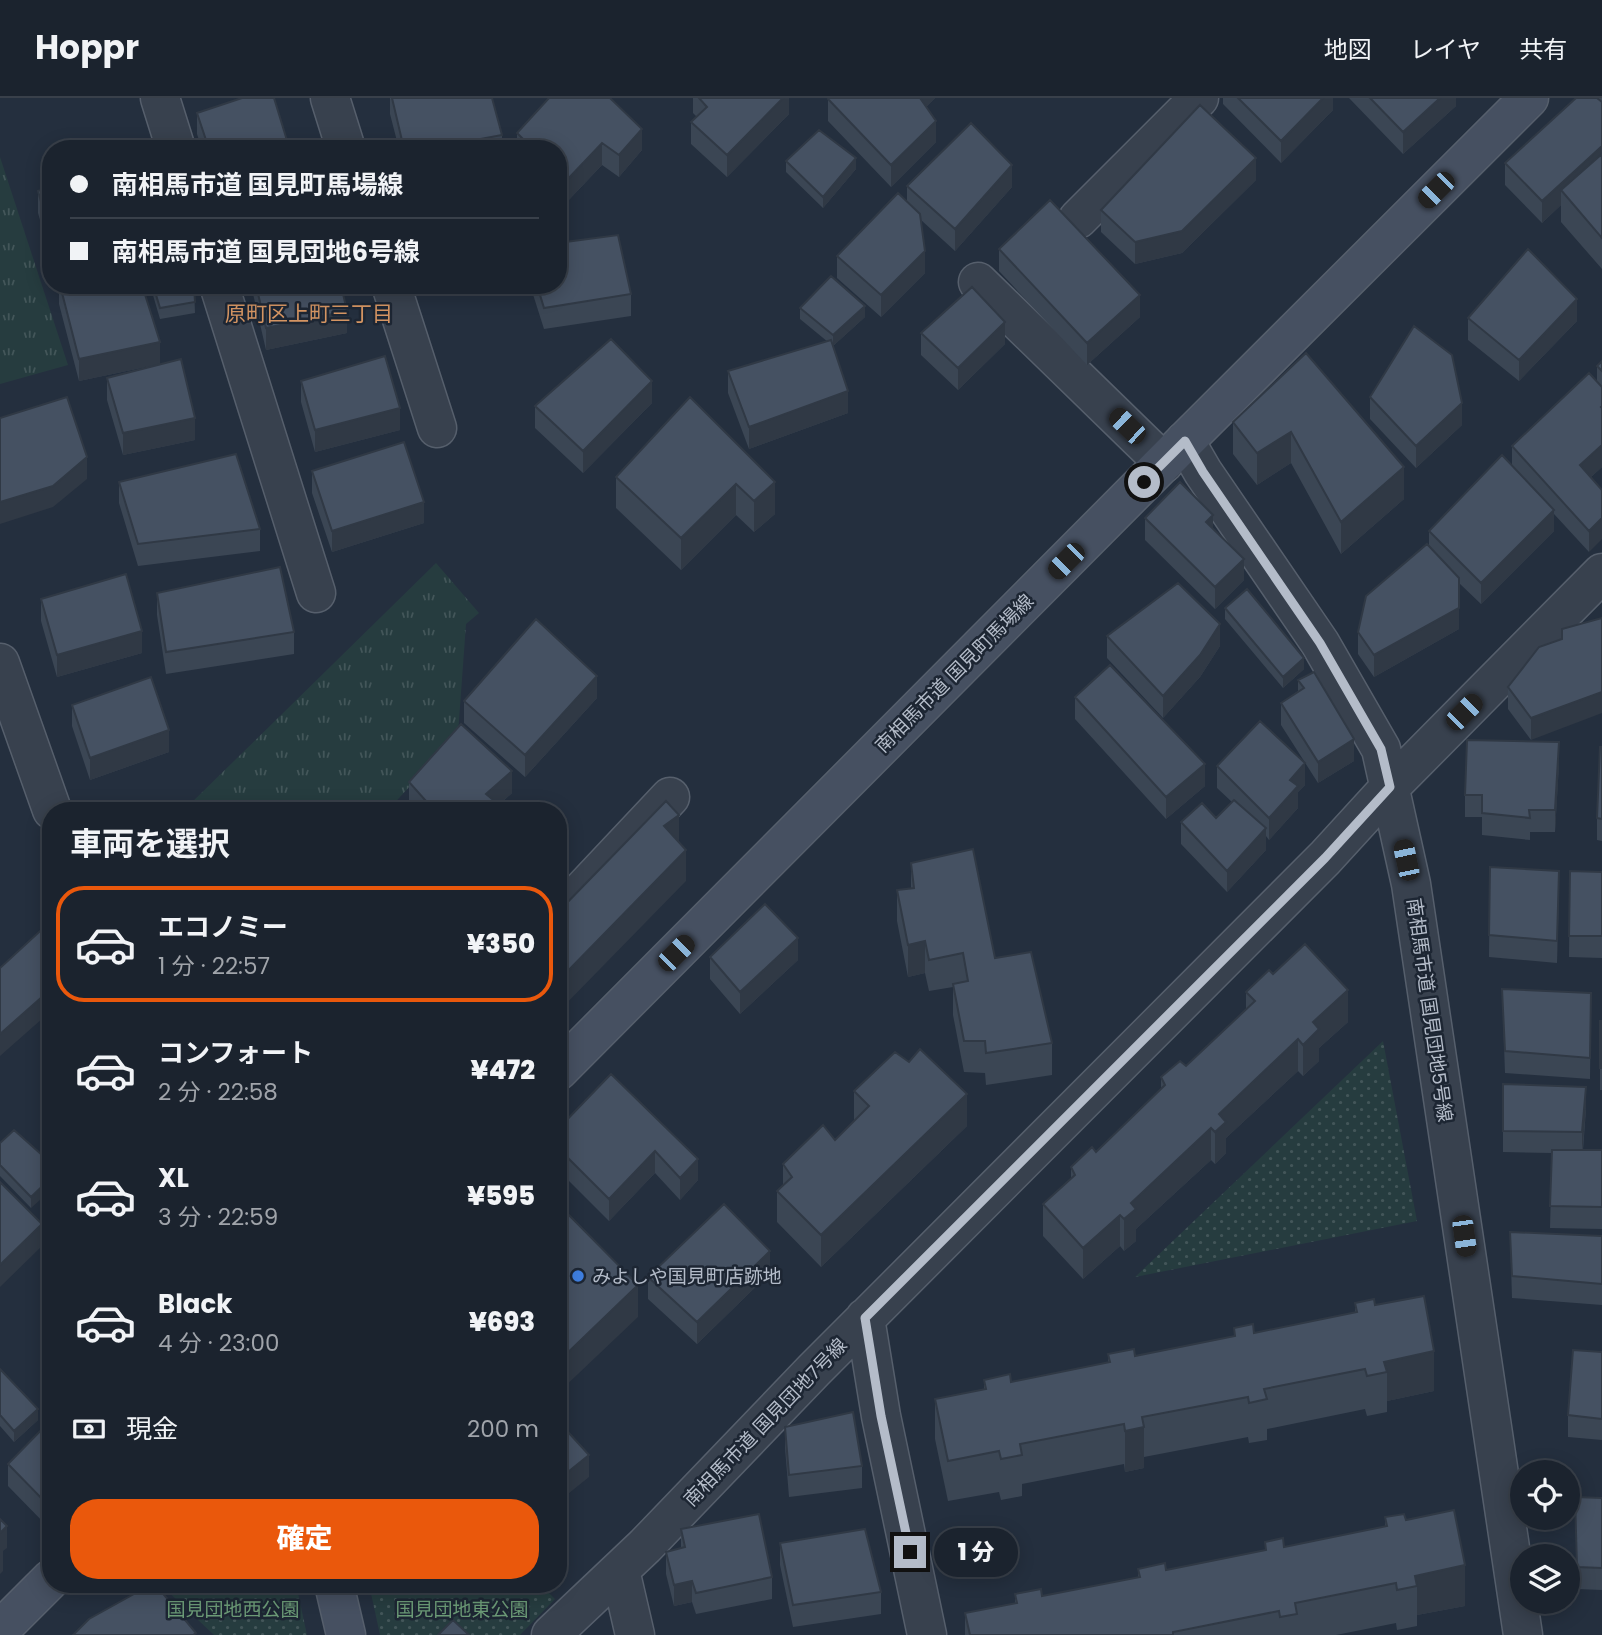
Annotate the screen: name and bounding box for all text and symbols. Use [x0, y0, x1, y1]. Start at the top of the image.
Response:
text: Hoppr [35, 24, 139, 71]
text: 地図 [1324, 33, 1372, 66]
text: レイヤ [1410, 33, 1481, 66]
text: 共有 [1519, 33, 1567, 66]
text: 南相馬市道 国見町馬場線 [112, 167, 404, 203]
car [1414, 168, 1459, 212]
text: 南相馬市道 国見団地6号線 [112, 234, 420, 270]
district label: 原町区上町三丁目 [225, 299, 393, 328]
car [1105, 404, 1150, 448]
route start [1128, 466, 1160, 498]
car [1044, 539, 1089, 583]
street label: 南相馬市道 国見町馬場線 [869, 588, 1040, 759]
car [1442, 690, 1487, 734]
text: 車両を選択 [70, 821, 230, 866]
car [1392, 837, 1421, 883]
street label: 南相馬市道 国見団地5号線 [1400, 896, 1459, 1124]
text: エコノミー [158, 909, 288, 945]
icon: car [74, 913, 137, 976]
text: ¥350 [467, 926, 535, 962]
car [654, 931, 699, 975]
text: 1 分 · 22:57 [158, 950, 270, 982]
text: コンフォート [158, 1035, 313, 1071]
icon: car [74, 1039, 137, 1102]
text: ¥472 [470, 1052, 535, 1088]
text: 2 分 · 22:58 [158, 1076, 278, 1108]
text: XL [158, 1160, 189, 1196]
icon: car [74, 1165, 137, 1228]
text: ¥595 [467, 1178, 535, 1214]
text: 3 分 · 22:59 [158, 1201, 278, 1233]
car [1451, 1214, 1478, 1258]
place label: みよしや国見町店跡地 [592, 1263, 782, 1290]
marker: みよしや国見町店跡地 [570, 1268, 586, 1284]
text: Black [158, 1286, 232, 1322]
icon: car [74, 1291, 137, 1354]
text: ¥693 [469, 1304, 535, 1340]
text: 4 分 · 23:00 [158, 1327, 279, 1359]
street label: 南相馬市道 国見団地7号線 [678, 1332, 853, 1512]
icon: cash [70, 1410, 108, 1448]
text: 現金 [126, 1411, 178, 1447]
text: 200 m [467, 1413, 539, 1445]
map controls [1510, 1460, 1580, 1614]
button: locate [1510, 1460, 1580, 1530]
button: 確定 [70, 1499, 539, 1579]
callout: 1 分 [934, 1528, 1018, 1576]
route end [894, 1536, 926, 1568]
text: 1 分 [958, 1536, 994, 1568]
button: layers [1510, 1544, 1580, 1614]
park label: 国見団地西公園 [166, 1596, 300, 1623]
park label: 国見団地東公園 [395, 1596, 529, 1623]

